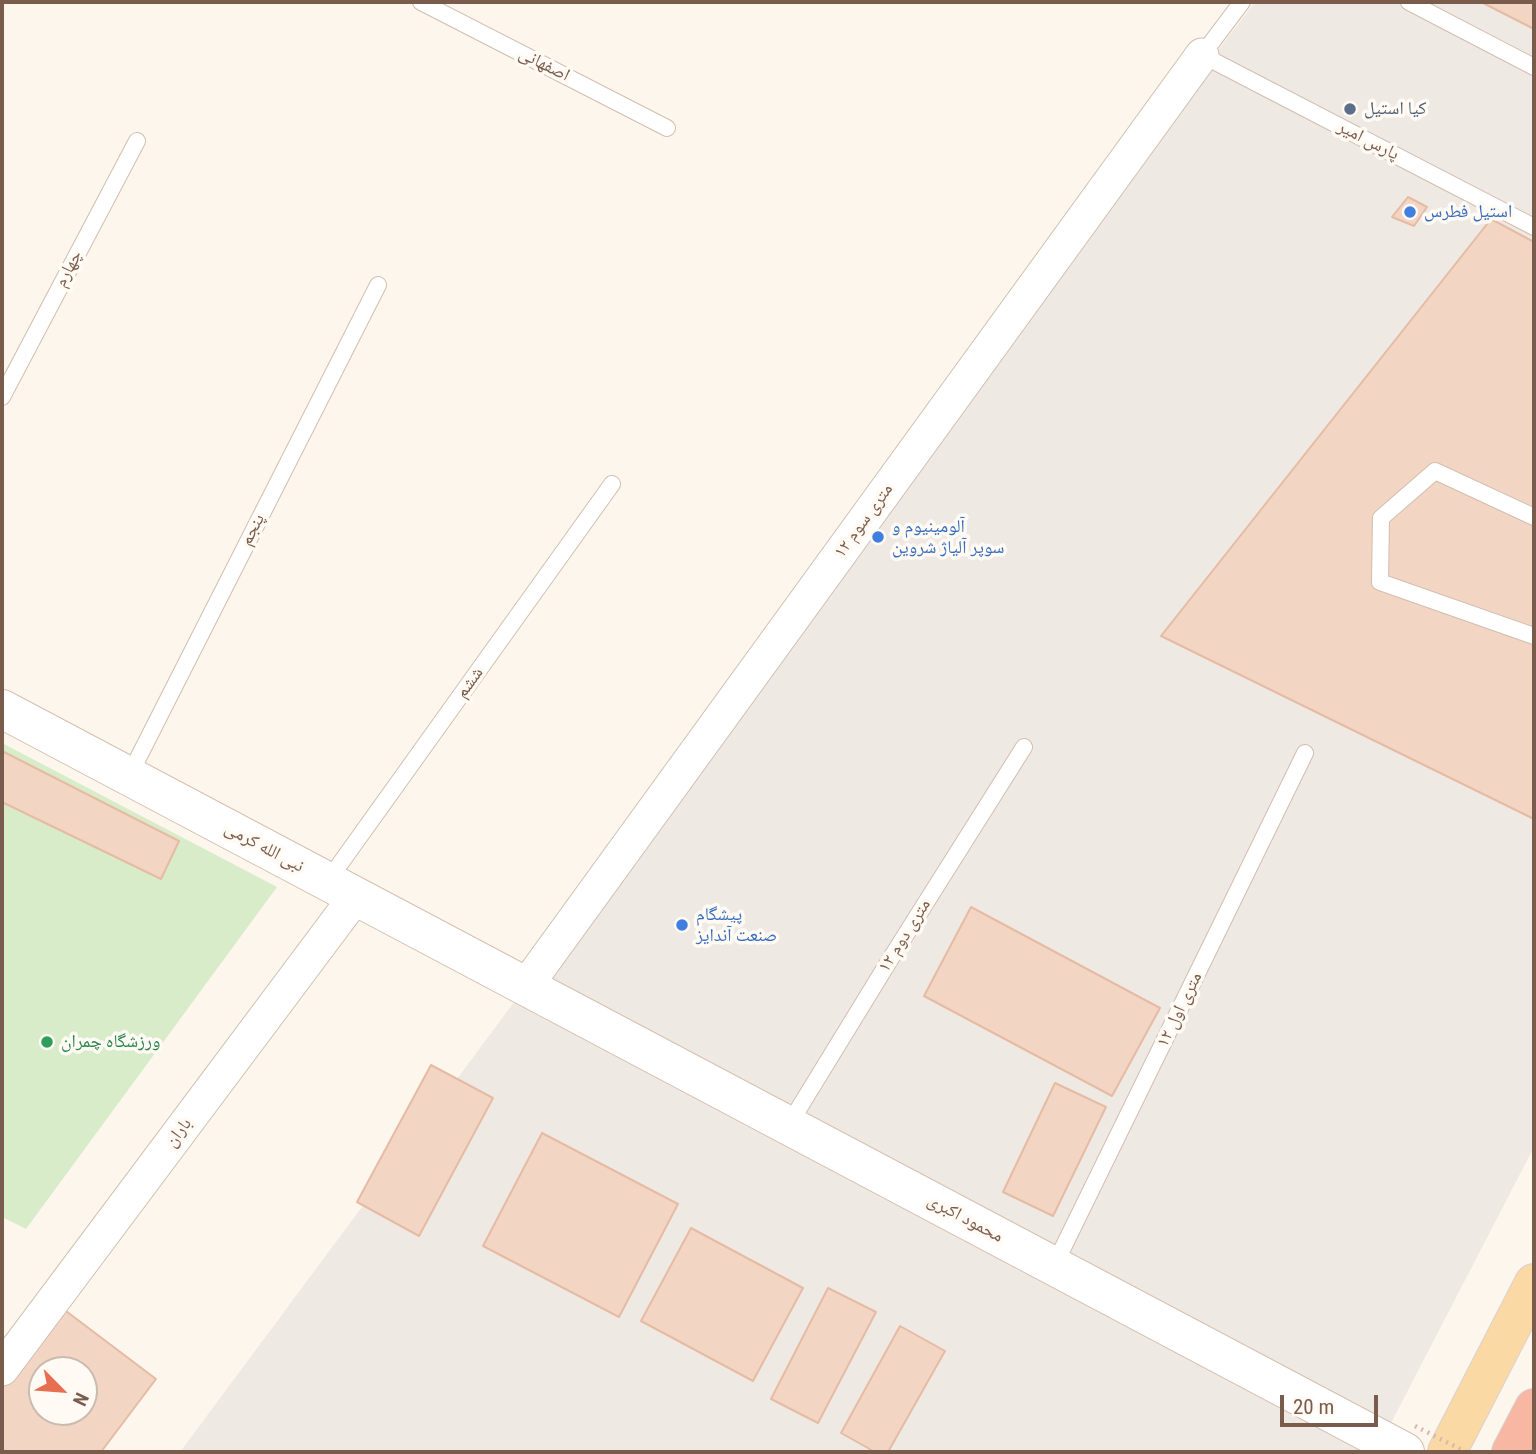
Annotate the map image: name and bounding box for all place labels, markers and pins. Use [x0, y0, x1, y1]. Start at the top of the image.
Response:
place label: کیا استیل [1364, 98, 1426, 120]
marker: کیا استیل [1342, 101, 1358, 117]
place label: استیل فطرس [1424, 201, 1512, 223]
marker: استیل فطرس [1402, 204, 1418, 220]
place label: آلومینیوم و سوپر آلیاژ شروین [892, 516, 1004, 558]
marker: آلومینیوم و سوپر آلیاژ شروین [870, 529, 886, 545]
place label: پیشگام صنعت آندایز [696, 904, 777, 946]
marker: پیشگام صنعت آندایز [674, 917, 690, 933]
place label: ورزشگاه چمران [61, 1031, 160, 1053]
marker: ورزشگاه چمران [39, 1034, 55, 1050]

